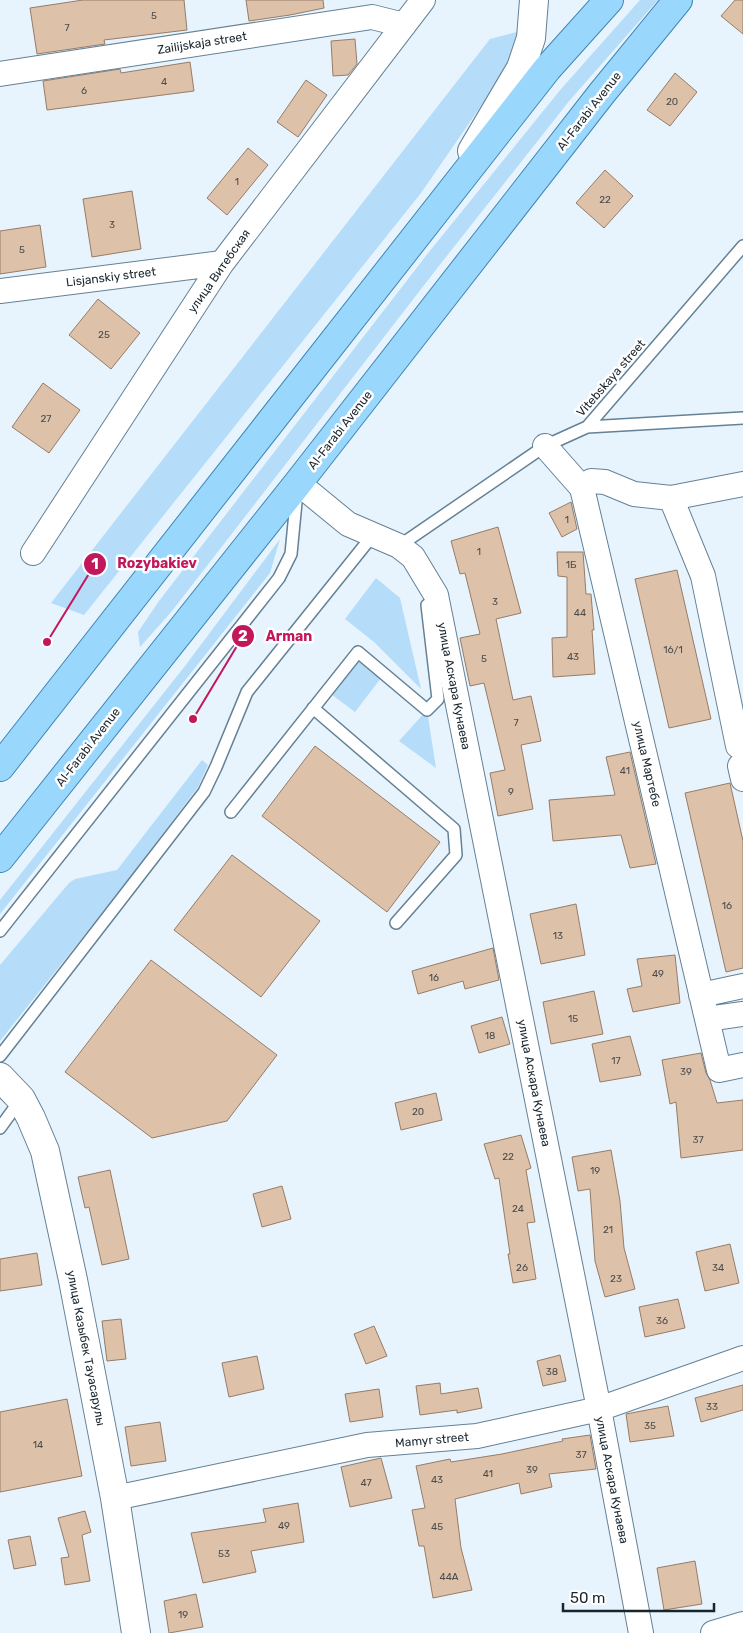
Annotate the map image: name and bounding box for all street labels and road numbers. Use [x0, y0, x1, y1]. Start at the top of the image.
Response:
street label: Zailijskaja street [156, 29, 248, 57]
street label: Al-Farabi Avenue [554, 69, 624, 153]
street label: улица Витебская [185, 227, 253, 315]
street label: Lisjanskiy street [65, 264, 157, 289]
street label: Vitebskaya street [574, 336, 648, 419]
street label: Al-Farabi Avenue [305, 388, 375, 472]
street label: улица Аскара Кунаева [435, 621, 473, 751]
street label: Al-Farabi Avenue [53, 705, 123, 789]
street label: улица Мартебе [630, 720, 664, 808]
street label: улица Аскара Кунаева [515, 1018, 553, 1148]
street label: улица Казыбек Тауасарулы [64, 1269, 108, 1427]
street label: улица Аскара Кунаева [593, 1415, 631, 1545]
street label: Mamyr street [395, 1430, 470, 1450]

